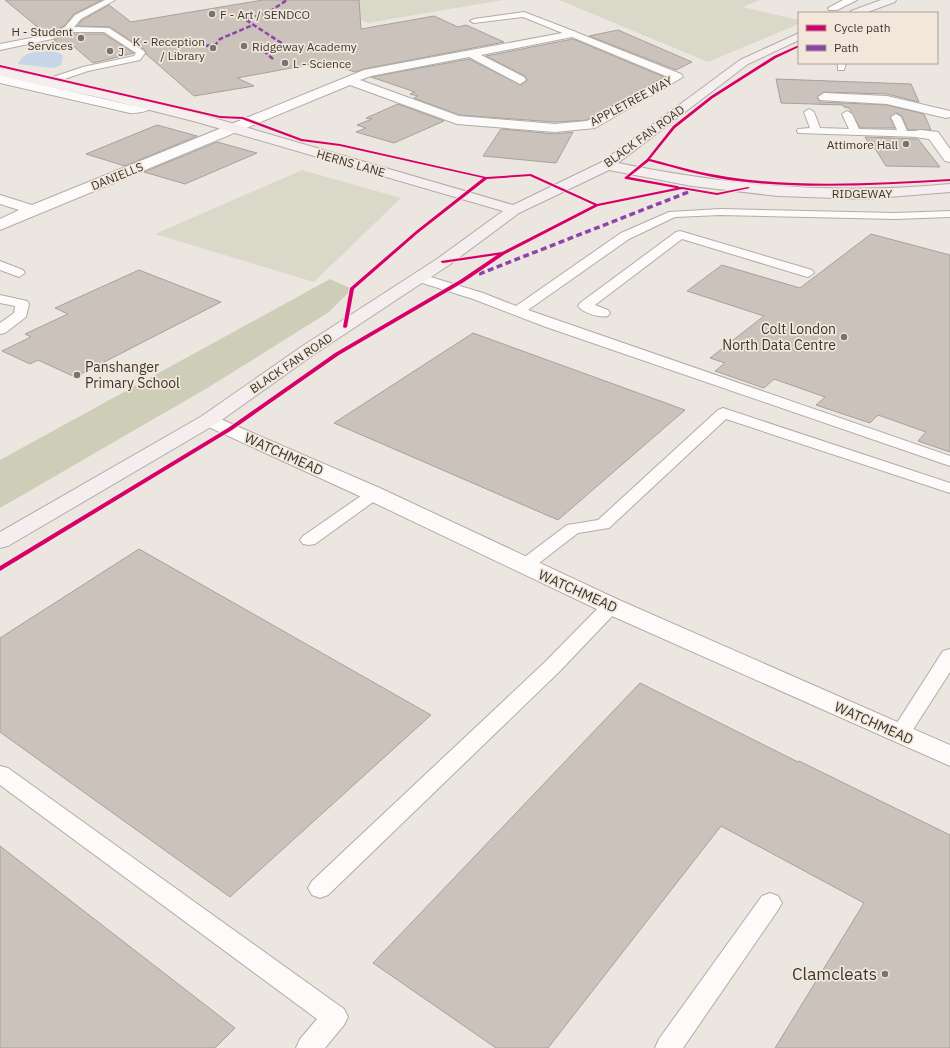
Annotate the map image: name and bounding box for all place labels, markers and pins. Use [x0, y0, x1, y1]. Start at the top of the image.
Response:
place label: F - Art / SENDCO [220, 7, 310, 22]
marker: F - Art / SENDCO [207, 9, 217, 19]
place label: H - Student Services [11, 24, 73, 53]
marker: H - Student Services [76, 33, 86, 43]
place label: K - Reception / Library [133, 34, 205, 63]
place label: Ridgeway Academy [252, 39, 357, 54]
marker: Ridgeway Academy [239, 41, 249, 51]
marker: K - Reception / Library [208, 43, 218, 53]
place label: J [118, 44, 124, 59]
marker: J [105, 46, 115, 56]
place label: L - Science [293, 56, 352, 71]
marker: L - Science [280, 58, 290, 68]
place label: Attimore Hall [827, 137, 898, 152]
marker: Attimore Hall [901, 139, 911, 149]
place label: Colt London North Data Centre [722, 320, 836, 354]
marker: Colt London North Data Centre [839, 332, 849, 342]
place label: Panshanger Primary School [85, 358, 180, 392]
marker: Panshanger Primary School [72, 370, 82, 380]
place label: Clamcleats [792, 963, 877, 985]
marker: Clamcleats [880, 969, 890, 979]

